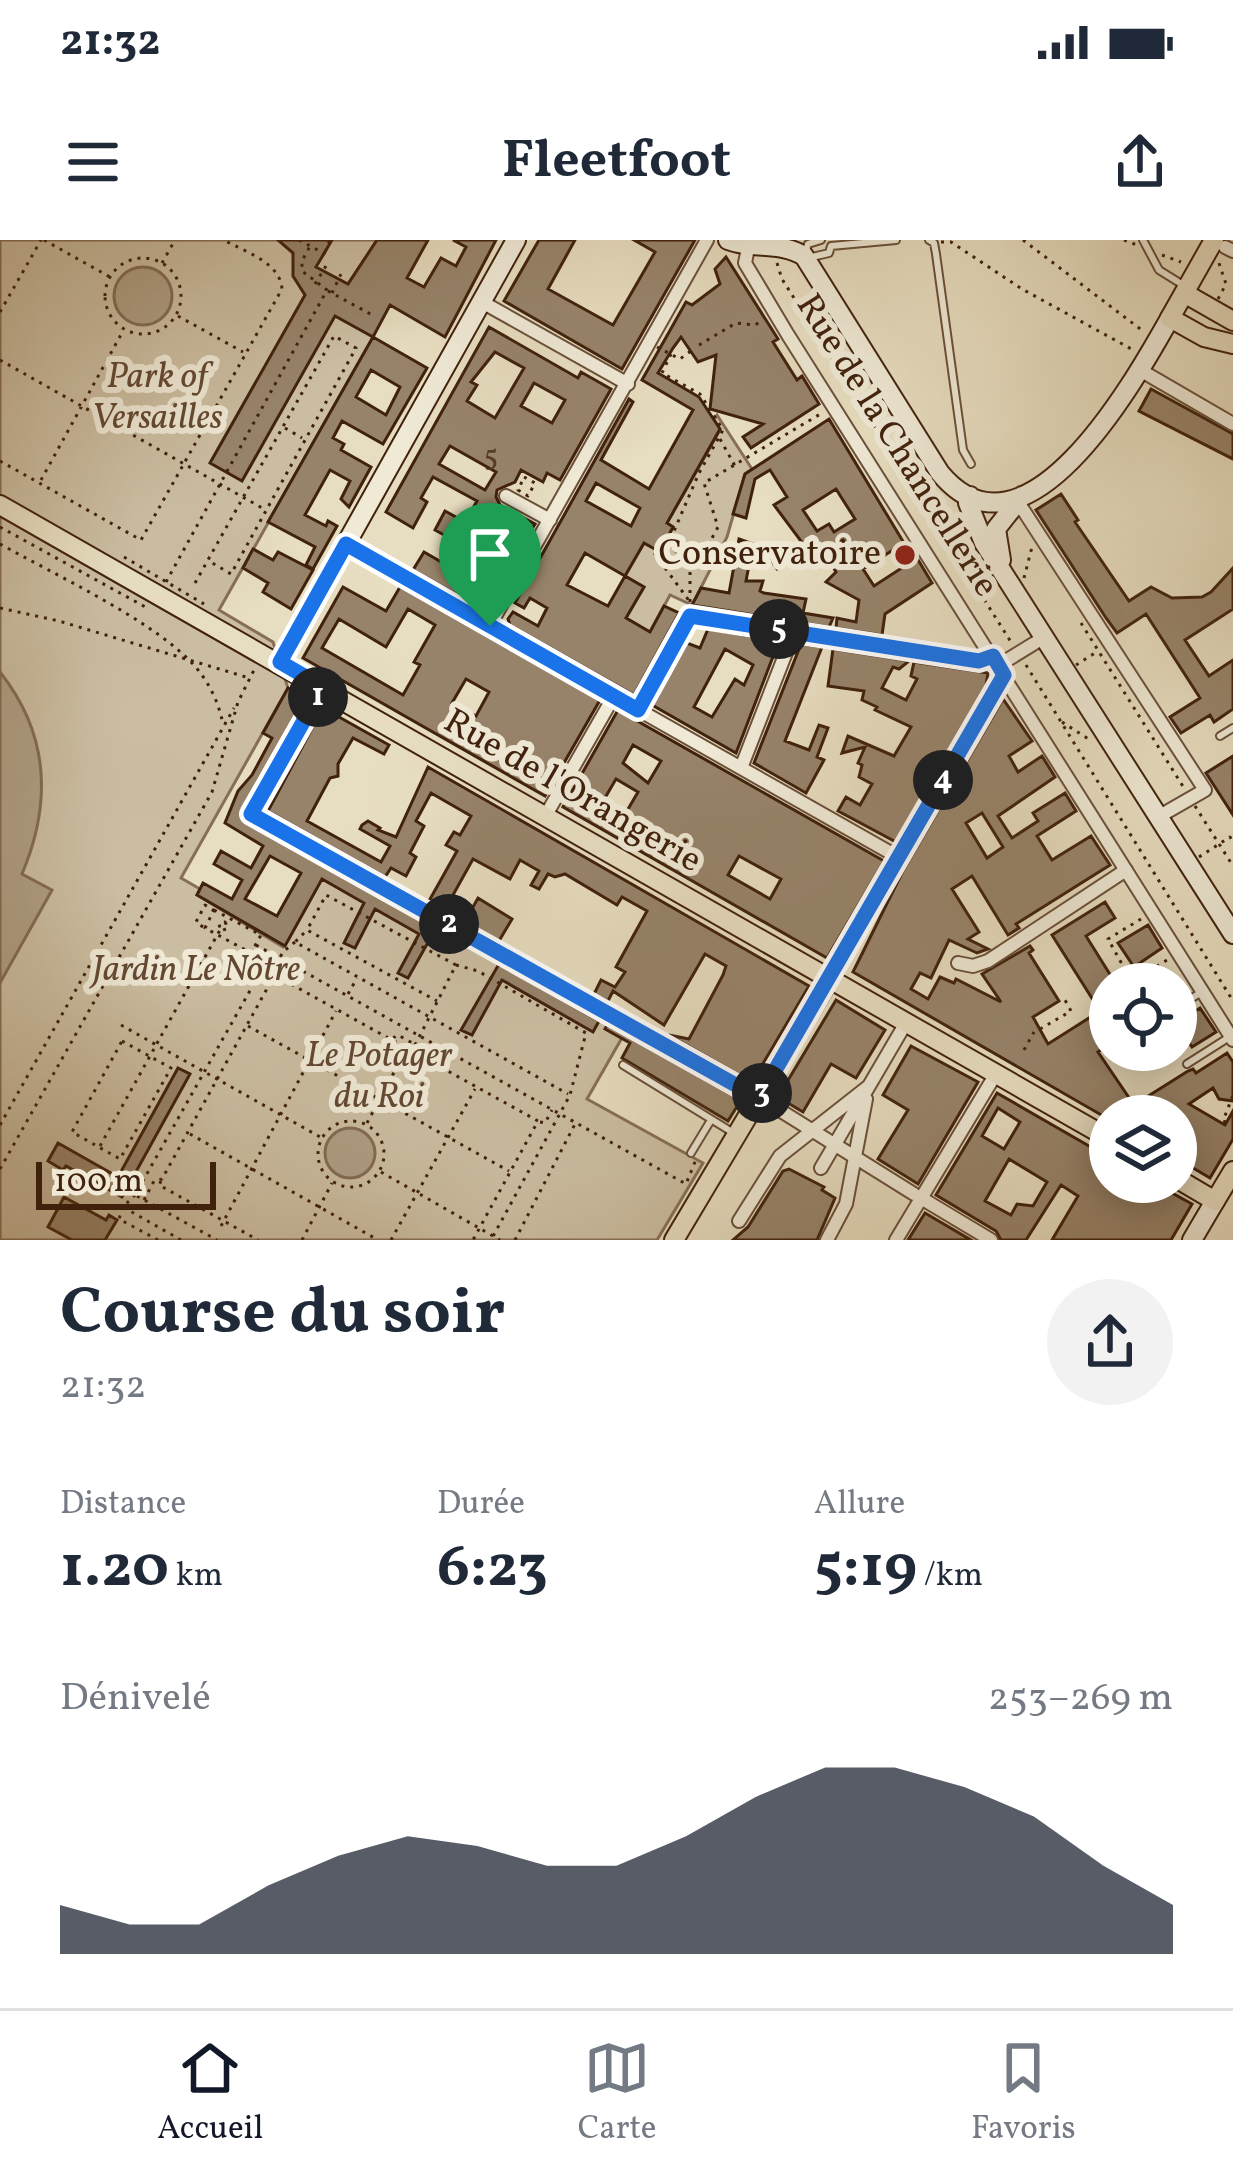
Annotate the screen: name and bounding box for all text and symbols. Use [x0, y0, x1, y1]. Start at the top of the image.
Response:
text: 21:32 [60, 11, 161, 74]
text: Fleetfoot [502, 125, 731, 200]
icon: menu [60, 129, 126, 195]
icon: share [1107, 129, 1173, 195]
street label: Rue de la Chancellerie [782, 285, 1010, 607]
park label: Park of Versailles [91, 353, 223, 444]
house number: 5 [484, 436, 498, 478]
pin [439, 503, 541, 626]
icon: arrive [457, 521, 523, 587]
place label: Conservatoire [658, 530, 881, 580]
marker: Conservatoire [892, 542, 918, 568]
pin: 5 [749, 599, 809, 659]
text: 5 [771, 606, 787, 652]
pin: 1 [288, 667, 348, 727]
text: 1 [311, 674, 325, 720]
street label: Rue de l'Orangerie [434, 698, 710, 886]
pin: 4 [913, 750, 973, 810]
text: 4 [933, 757, 953, 803]
pin: 2 [419, 894, 479, 954]
text: 2 [440, 901, 458, 947]
park label: Jardin Le Nôtre [89, 946, 300, 996]
map controls [1089, 963, 1197, 1203]
button: locate [1089, 963, 1197, 1071]
park label: Le Potager du Roi [305, 1032, 453, 1123]
pin: 3 [732, 1063, 792, 1123]
text: 3 [754, 1070, 770, 1116]
button: layers [1089, 1095, 1197, 1203]
scale bar [36, 1156, 216, 1209]
text: 100 m [54, 1160, 143, 1206]
text: Course du soir [60, 1269, 505, 1361]
button: share [1047, 1279, 1173, 1405]
text: 21:32 [60, 1360, 146, 1414]
text: Distance [60, 1482, 186, 1528]
text: Durée [437, 1482, 525, 1528]
text: Allure [814, 1482, 905, 1528]
text: 1.20 [60, 1528, 169, 1611]
text: 6:23 [437, 1528, 548, 1611]
text: 5:19 [814, 1528, 917, 1611]
text: km [169, 1554, 223, 1600]
text: /km [917, 1554, 983, 1600]
text: Dénivelé [60, 1672, 211, 1726]
text: 253–269 m [988, 1672, 1173, 1726]
tab: Accueil [157, 2035, 263, 2153]
tab: Carte [578, 2035, 656, 2153]
tab: Favoris [971, 2035, 1076, 2153]

